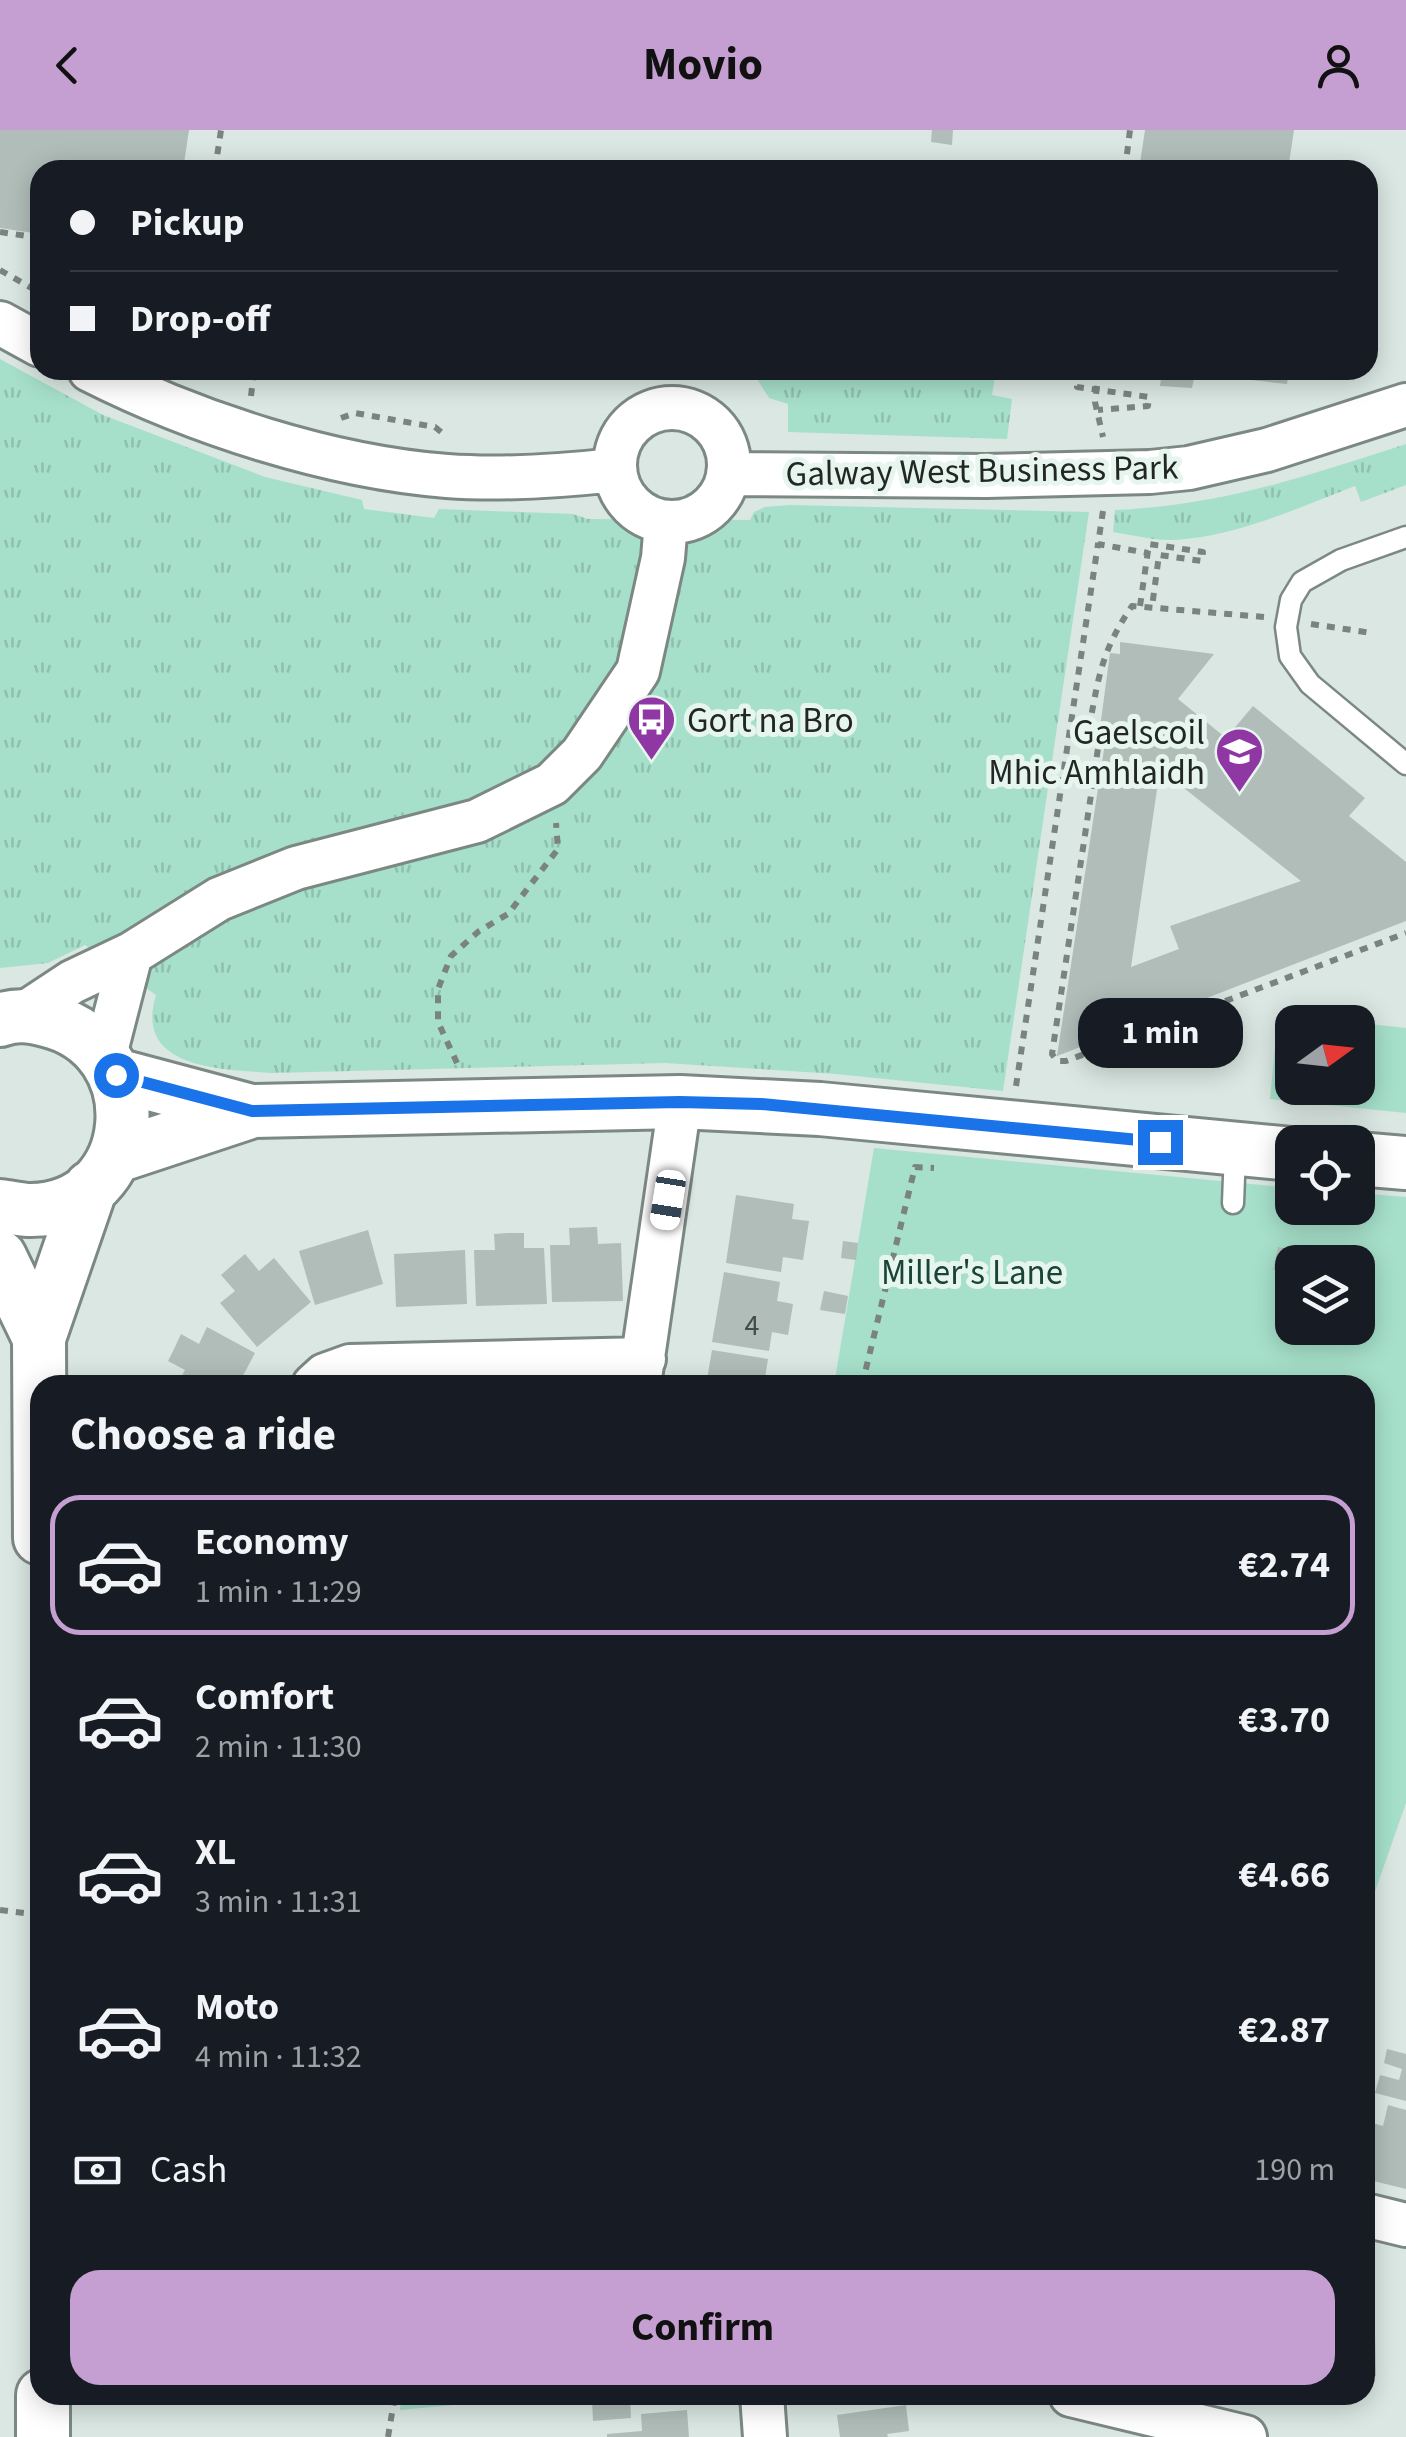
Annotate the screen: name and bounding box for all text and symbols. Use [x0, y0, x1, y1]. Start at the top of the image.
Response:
text: Movio [643, 33, 763, 97]
icon: back [40, 38, 95, 93]
icon: person [1311, 38, 1366, 93]
text: Pickup [130, 196, 244, 250]
text: Drop-off [130, 292, 270, 346]
street label: Galway West Business Park [785, 443, 1179, 499]
bus stop icon: Gort na Bro [626, 694, 678, 762]
place label: Gort na Bro [687, 696, 854, 746]
place label: Gaelscoil Mhic Amhlaidh [988, 708, 1205, 798]
school or university icon: Gaelscoil Mhic Amhlaidh [1214, 726, 1266, 794]
callout: 1 min [1078, 997, 1242, 1067]
north arrow [1275, 1005, 1375, 1105]
map controls [1275, 1005, 1375, 1345]
text: 1 min [1122, 1010, 1199, 1056]
route start [94, 1053, 139, 1098]
route end [1138, 1120, 1183, 1165]
button: locate [1275, 1125, 1375, 1225]
car [648, 1168, 688, 1232]
button: layers [1275, 1245, 1375, 1345]
park label: Miller's Lane [881, 1248, 1063, 1298]
house number: 4 [745, 1304, 760, 1347]
text: Choose a ride [70, 1403, 336, 1467]
text: Economy [195, 1515, 348, 1569]
icon: car [75, 1520, 165, 1610]
text: €2.74 [1238, 1538, 1330, 1592]
text: 1 min · 11:29 [195, 1569, 362, 1615]
text: Comfort [195, 1670, 334, 1724]
icon: car [75, 1675, 165, 1765]
text: €3.70 [1238, 1693, 1330, 1747]
text: 2 min · 11:30 [195, 1724, 362, 1770]
text: XL [195, 1825, 236, 1879]
icon: car [75, 1830, 165, 1920]
text: €4.66 [1238, 1848, 1330, 1902]
text: 3 min · 11:31 [195, 1879, 362, 1925]
text: Moto [195, 1980, 279, 2034]
icon: car [75, 1985, 165, 2075]
text: €2.87 [1238, 2003, 1330, 2057]
text: 4 min · 11:32 [195, 2034, 362, 2080]
icon: cash [70, 2143, 125, 2198]
text: Cash [150, 2143, 227, 2197]
text: 190 m [1254, 2147, 1335, 2193]
button: Confirm [70, 2270, 1335, 2385]

